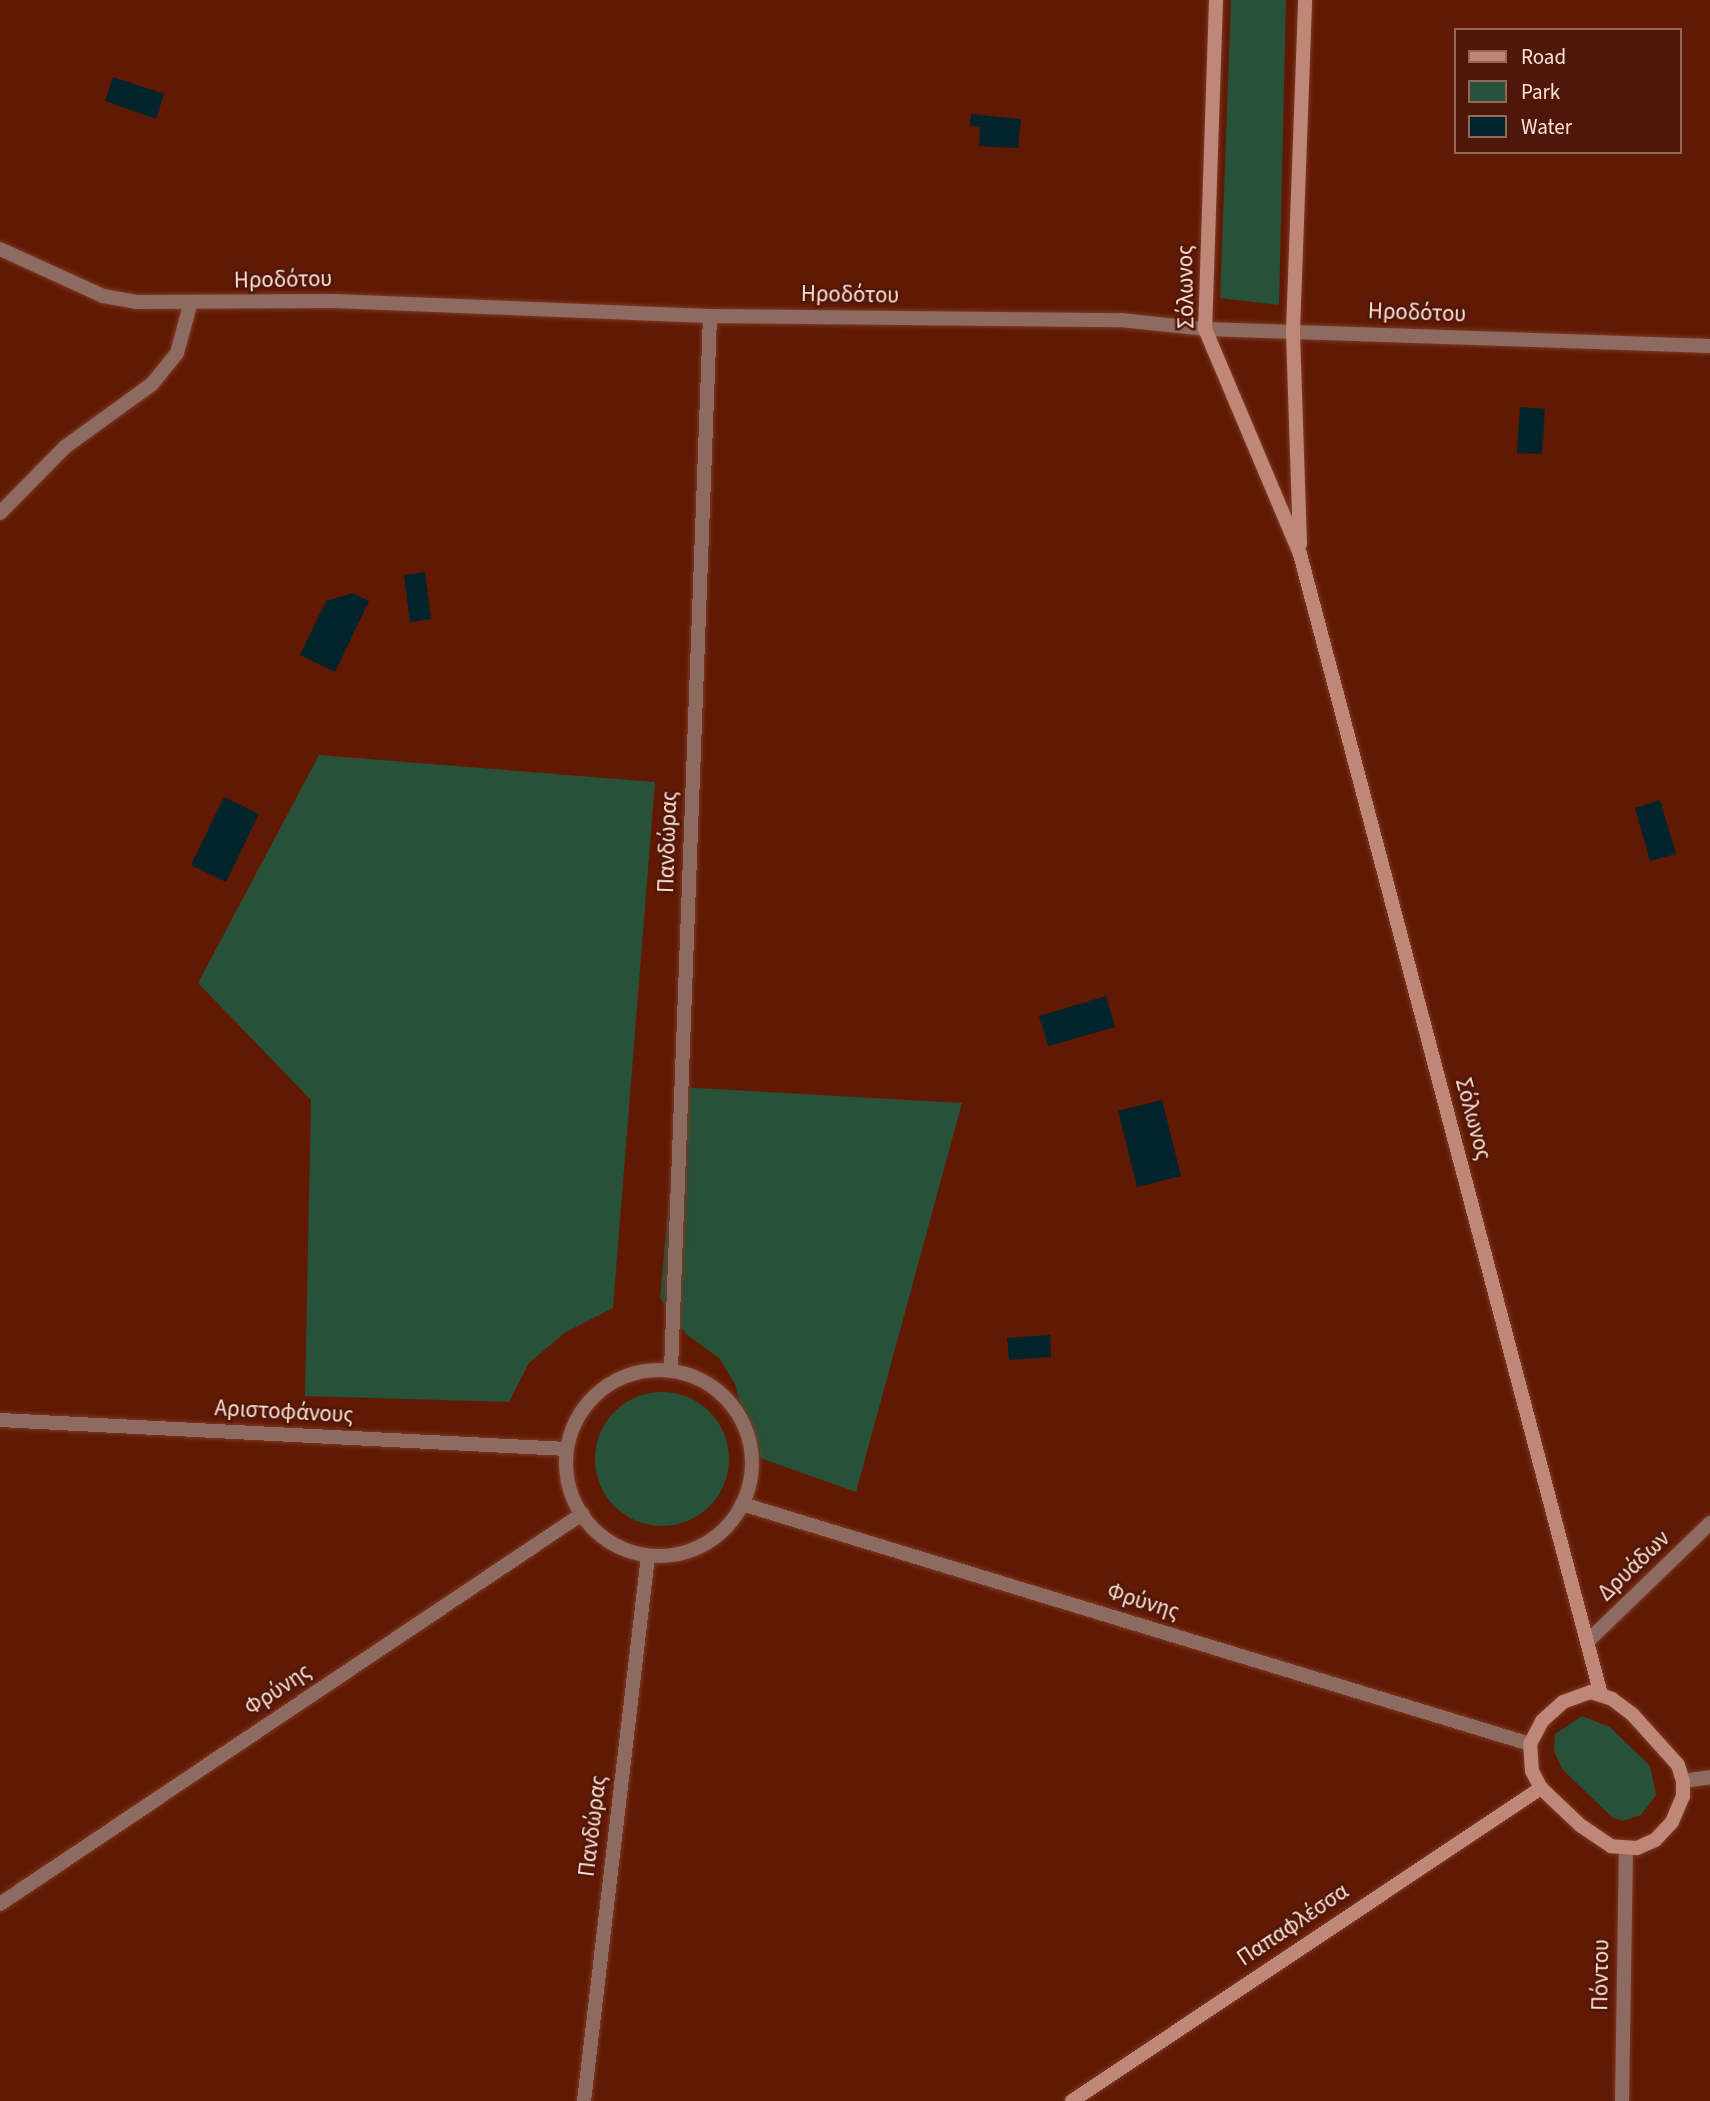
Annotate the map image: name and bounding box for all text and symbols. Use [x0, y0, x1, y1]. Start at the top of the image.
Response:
legend [1454, 28, 1682, 154]
text: Road [1521, 42, 1566, 72]
text: Park [1521, 77, 1560, 107]
text: Water [1521, 112, 1572, 142]
street label: Σόλωνος [1171, 245, 1201, 329]
street label: Ηροδότου [234, 265, 332, 295]
street label: Ηροδότου [801, 280, 899, 310]
street label: Ηροδότου [1367, 297, 1467, 329]
street label: Πανδώρας [652, 791, 684, 893]
street label: Σόλωνος [1449, 1075, 1497, 1163]
street label: Αριστοφάνους [214, 1395, 354, 1429]
street label: Δρυάδων [1592, 1525, 1676, 1607]
street label: Φρύνης [1104, 1578, 1182, 1626]
street label: Φρύνης [240, 1658, 316, 1722]
street label: Πανδώρας [573, 1774, 613, 1878]
street label: Παπαφλέσσα [1232, 1878, 1354, 1972]
street label: Πόντου [1587, 1939, 1615, 2011]

